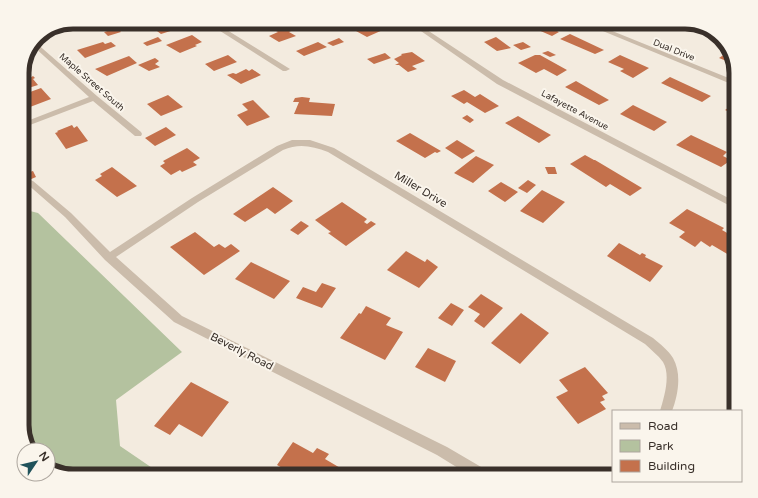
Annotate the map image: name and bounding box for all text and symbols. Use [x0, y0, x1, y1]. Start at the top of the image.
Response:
street label: Dual Drive [651, 37, 696, 64]
street label: Maple Street South [57, 51, 126, 114]
street label: Lafayette Avenue [539, 88, 610, 133]
street label: Miller Drive [392, 169, 449, 210]
street label: Beverly Road [208, 330, 276, 373]
legend [612, 410, 742, 482]
text: Road [648, 419, 678, 433]
text: Park [648, 439, 674, 453]
north arrow [16, 442, 56, 482]
text: N [36, 449, 52, 464]
text: Building [648, 459, 695, 473]

